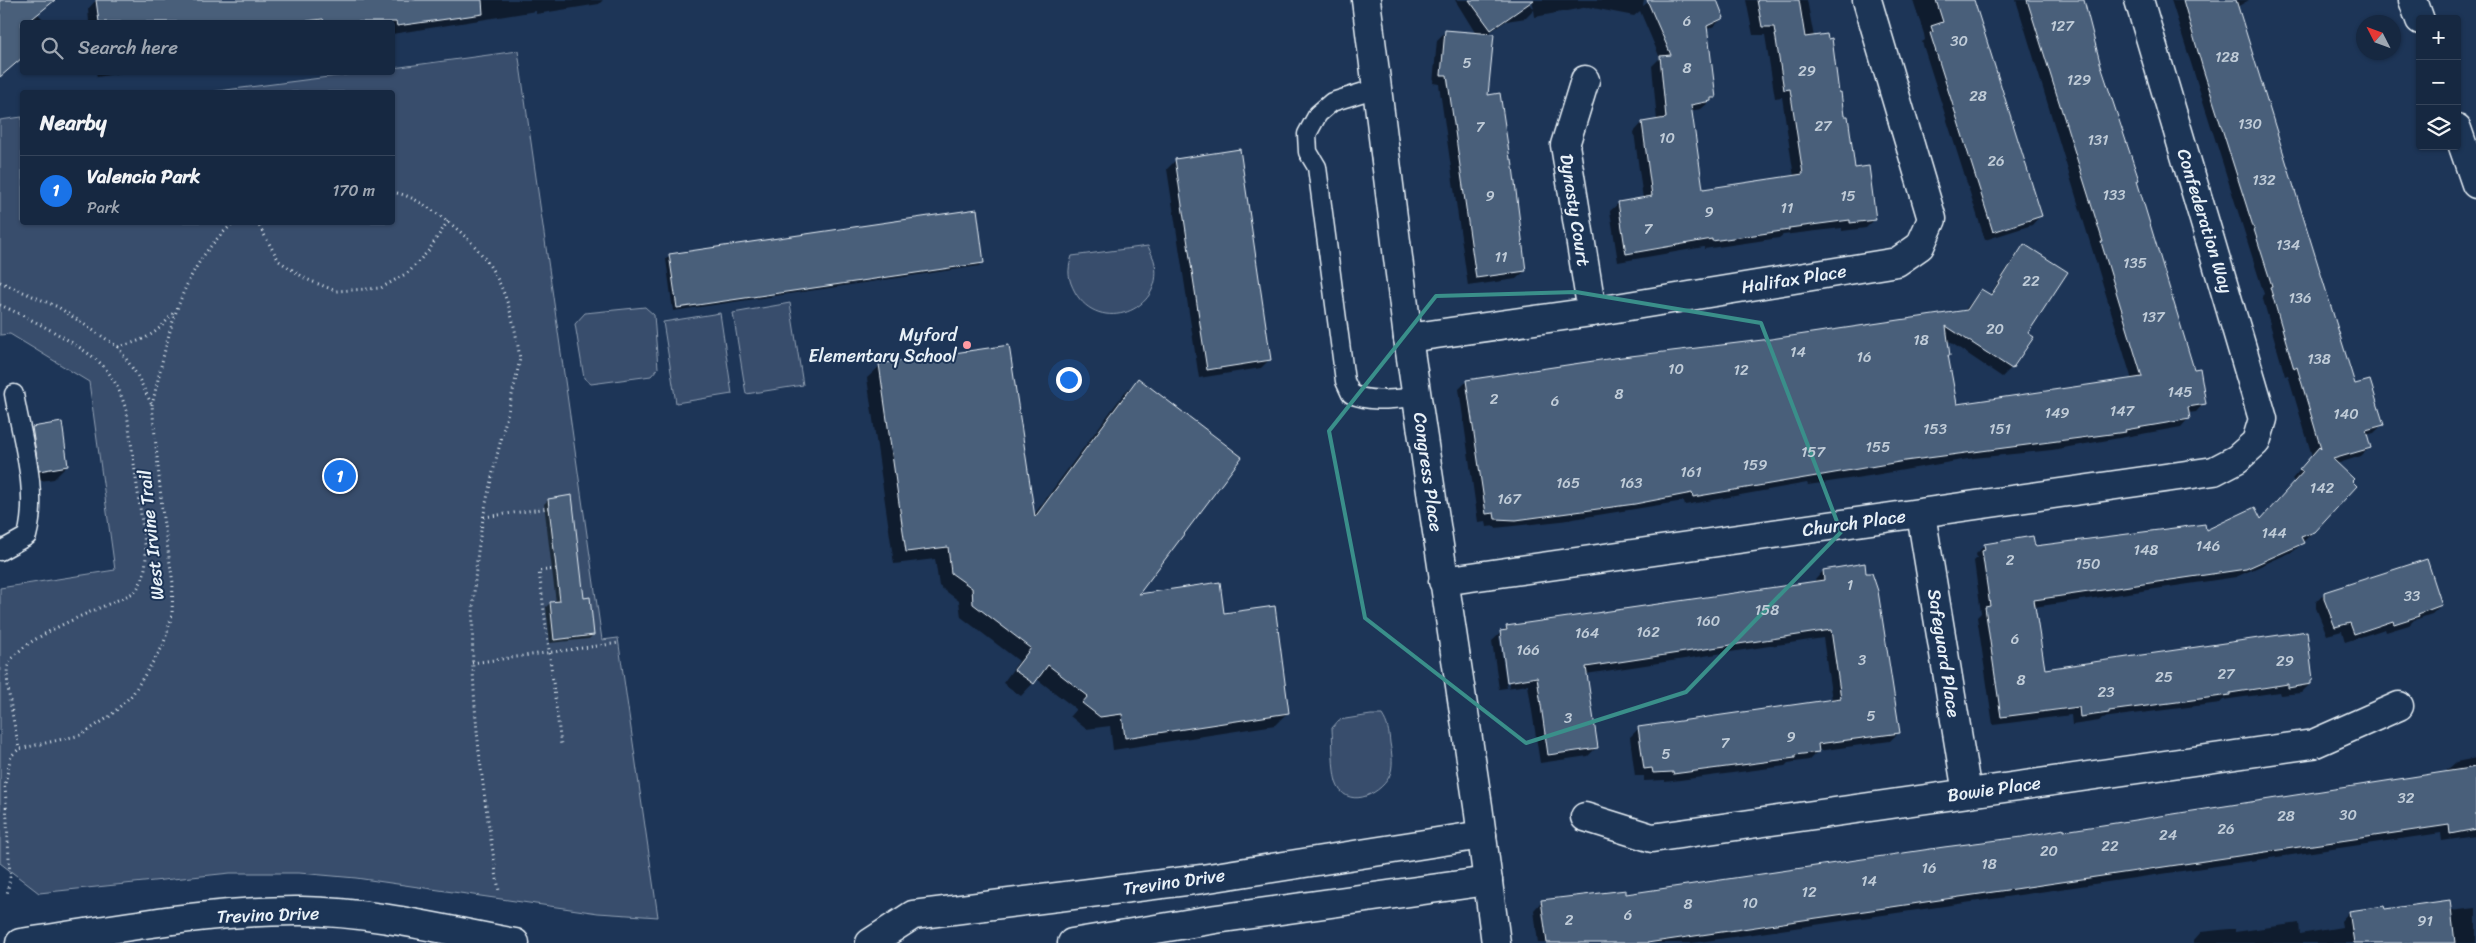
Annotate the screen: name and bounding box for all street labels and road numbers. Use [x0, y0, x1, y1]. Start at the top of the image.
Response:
street label: Confederation Way [2168, 145, 2242, 298]
street label: Dynasty Court [1550, 151, 1600, 269]
street label: Halifax Place [1739, 255, 1849, 303]
street label: Congress Place [1404, 410, 1452, 534]
street label: West Irvine Trail [128, 467, 174, 602]
street label: Church Place [1800, 500, 1908, 546]
street label: Safeguard Place [1918, 586, 1970, 720]
street label: Bowie Place [1945, 767, 2043, 811]
street label: Trevino Drive [1121, 859, 1227, 905]
street label: Trevino Drive [216, 897, 320, 933]

